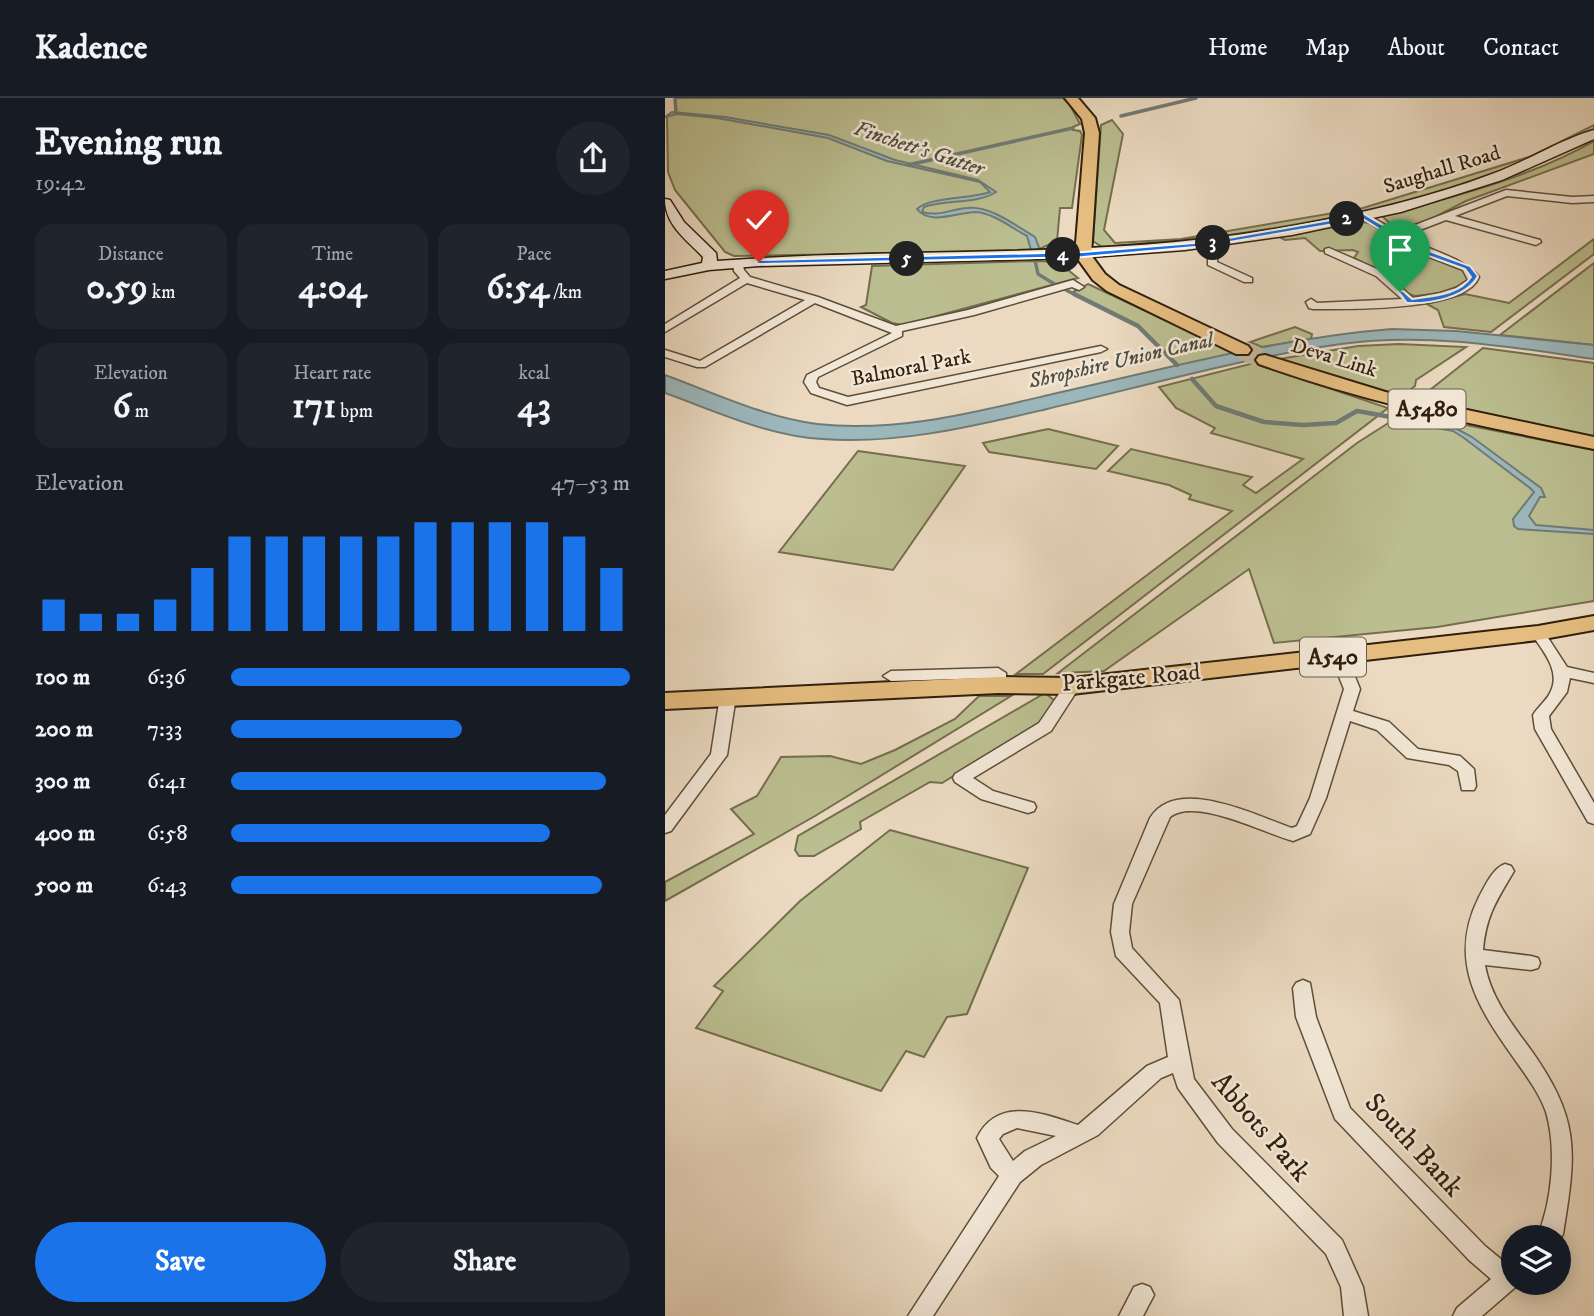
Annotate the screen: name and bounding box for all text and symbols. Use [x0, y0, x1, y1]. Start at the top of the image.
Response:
text: Kadence [35, 28, 147, 69]
text: Home [1208, 33, 1267, 63]
text: Map [1305, 33, 1350, 63]
text: About [1388, 33, 1445, 63]
text: Contact [1483, 33, 1559, 63]
water label: Finchett's Gutter [851, 116, 989, 183]
text: Evening run [35, 119, 222, 167]
button: share [556, 121, 630, 195]
street label: Saughall Road [1380, 140, 1504, 200]
text: 19:42 [35, 169, 85, 198]
pin [729, 190, 789, 262]
icon: check [740, 201, 778, 239]
pin: 2 [1329, 202, 1365, 236]
text: 2 [1342, 207, 1351, 230]
pin [1370, 220, 1430, 292]
pin: 3 [1195, 226, 1231, 260]
text: 3 [1209, 231, 1216, 254]
icon: arrive [1381, 231, 1419, 269]
pin: 4 [1045, 238, 1081, 272]
pin: 5 [889, 242, 925, 276]
text: Distance [98, 243, 164, 266]
text: Time [312, 243, 353, 266]
text: Pace [517, 243, 552, 266]
text: 4 [1057, 243, 1068, 266]
text: 5 [902, 247, 911, 270]
text: 0.59 [86, 266, 148, 310]
text: 4:04 [298, 266, 367, 310]
text: 6:54 [486, 266, 549, 310]
text: km [148, 281, 176, 304]
text: /km [549, 281, 582, 304]
water label: Shropshire Union Canal [1025, 327, 1218, 395]
street label: Deva Link [1288, 333, 1381, 384]
street label: Balmoral Park [849, 344, 974, 392]
text: Elevation [94, 362, 168, 385]
text: Heart rate [294, 362, 371, 385]
text: kcal [519, 362, 550, 385]
text: 6 [113, 385, 131, 429]
text: 171 [292, 385, 336, 429]
text: 43 [518, 385, 551, 429]
road number: A5480 [1389, 390, 1465, 428]
text: m [131, 400, 149, 423]
text: bpm [336, 400, 373, 423]
text: Elevation [35, 469, 124, 498]
text: 47–53 m [551, 469, 630, 498]
road number: A540 [1300, 638, 1366, 677]
street label: Parkgate Road [1060, 657, 1202, 699]
text: 100 m [35, 663, 90, 692]
text: 6:36 [147, 663, 186, 692]
text: 200 m [35, 715, 93, 744]
text: 7:33 [147, 715, 182, 744]
text: 300 m [35, 767, 91, 796]
text: 6:41 [147, 767, 187, 796]
text: 400 m [35, 819, 95, 848]
text: 6:58 [147, 819, 188, 848]
text: 500 m [35, 871, 93, 900]
text: 6:43 [147, 871, 187, 900]
street label: Abbots Park [1204, 1065, 1318, 1189]
street label: South Bank [1357, 1086, 1471, 1204]
button: Save [35, 1222, 326, 1302]
button: Share [340, 1222, 630, 1302]
map controls [1501, 1225, 1571, 1295]
button: layers [1501, 1225, 1571, 1295]

